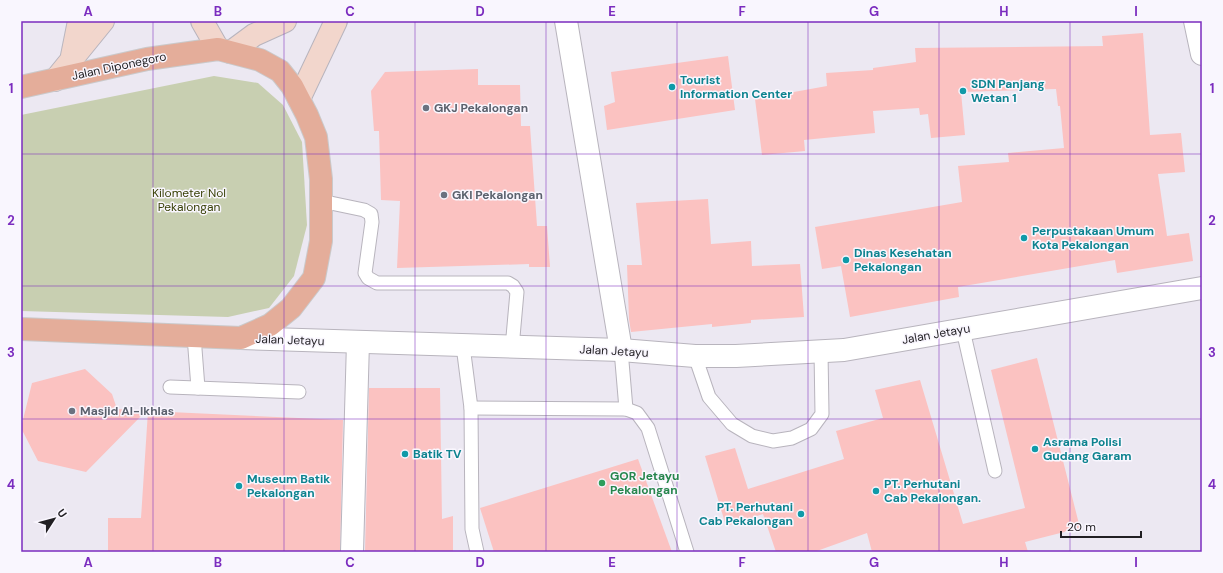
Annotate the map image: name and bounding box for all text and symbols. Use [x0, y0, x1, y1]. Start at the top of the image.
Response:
text: A [83, 3, 93, 20]
text: B [214, 3, 222, 20]
text: C [345, 3, 355, 20]
text: D [475, 3, 485, 20]
text: E [608, 3, 616, 20]
text: F [738, 3, 746, 20]
text: G [869, 3, 879, 20]
text: H [999, 3, 1009, 20]
text: I [1134, 3, 1138, 20]
street label: Jalan Diponegoro [70, 48, 168, 84]
place label: Tourist Information Center [680, 72, 792, 102]
place label: SDN Panjang Wetan 1 [971, 76, 1045, 106]
text: 1 [9, 80, 13, 97]
text: 1 [1210, 80, 1214, 97]
marker: Tourist Information Center [667, 82, 677, 92]
marker: SDN Panjang Wetan 1 [958, 86, 968, 96]
place label: GKJ Pekalongan [434, 100, 528, 116]
marker: GKJ Pekalongan [421, 103, 431, 113]
park label: Kilometer Nol Pekalongan [152, 185, 226, 215]
place label: GKI Pekalongan [452, 187, 543, 203]
marker: GKI Pekalongan [439, 190, 449, 200]
text: 2 [7, 212, 15, 229]
text: 2 [1208, 212, 1216, 229]
place label: Perpustakaan Umum Kota Pekalongan [1032, 223, 1154, 253]
marker: Perpustakaan Umum Kota Pekalongan [1019, 233, 1029, 243]
place label: Dinas Kesehatan Pekalongan [854, 245, 952, 275]
marker: Dinas Kesehatan Pekalongan [841, 255, 851, 265]
street label: Jalan Jetayu [901, 320, 972, 348]
street label: Jalan Jetayu [255, 331, 325, 349]
street label: Jalan Jetayu [579, 341, 649, 361]
text: 3 [7, 344, 15, 361]
text: 3 [1208, 344, 1216, 361]
place label: Masjid Al-Ikhlas [80, 403, 174, 419]
marker: Masjid Al-Ikhlas [67, 406, 77, 416]
place label: Asrama Polisi Gudang Garam [1043, 434, 1132, 464]
marker: Asrama Polisi Gudang Garam [1030, 444, 1040, 454]
place label: Batik TV [413, 446, 462, 462]
marker: Batik TV [400, 449, 410, 459]
place label: GOR Jetayu Pekalongan [610, 468, 679, 498]
place label: Museum Batik Pekalongan [247, 471, 330, 501]
text: 4 [7, 476, 15, 493]
place label: PT. Perhutani Cab Pekalongan. [884, 476, 981, 506]
text: 4 [1208, 476, 1216, 493]
marker: GOR Jetayu Pekalongan [597, 478, 607, 488]
marker: Museum Batik Pekalongan [234, 481, 244, 491]
marker: PT. Perhutani Cab Pekalongan. [871, 486, 881, 496]
north arrow [34, 499, 74, 539]
place label: PT. Perhutani Cab Pekalongan [699, 499, 793, 529]
text: U [54, 506, 70, 520]
marker: PT. Perhutani Cab Pekalongan [796, 509, 806, 519]
scale bar [1061, 513, 1141, 539]
text: 20 m [1067, 519, 1096, 535]
text: A [83, 554, 93, 571]
text: B [214, 554, 222, 571]
text: C [345, 554, 355, 571]
text: D [475, 554, 485, 571]
text: E [608, 554, 616, 571]
text: F [738, 554, 746, 571]
text: G [869, 554, 879, 571]
text: H [999, 554, 1009, 571]
text: I [1134, 554, 1138, 571]

